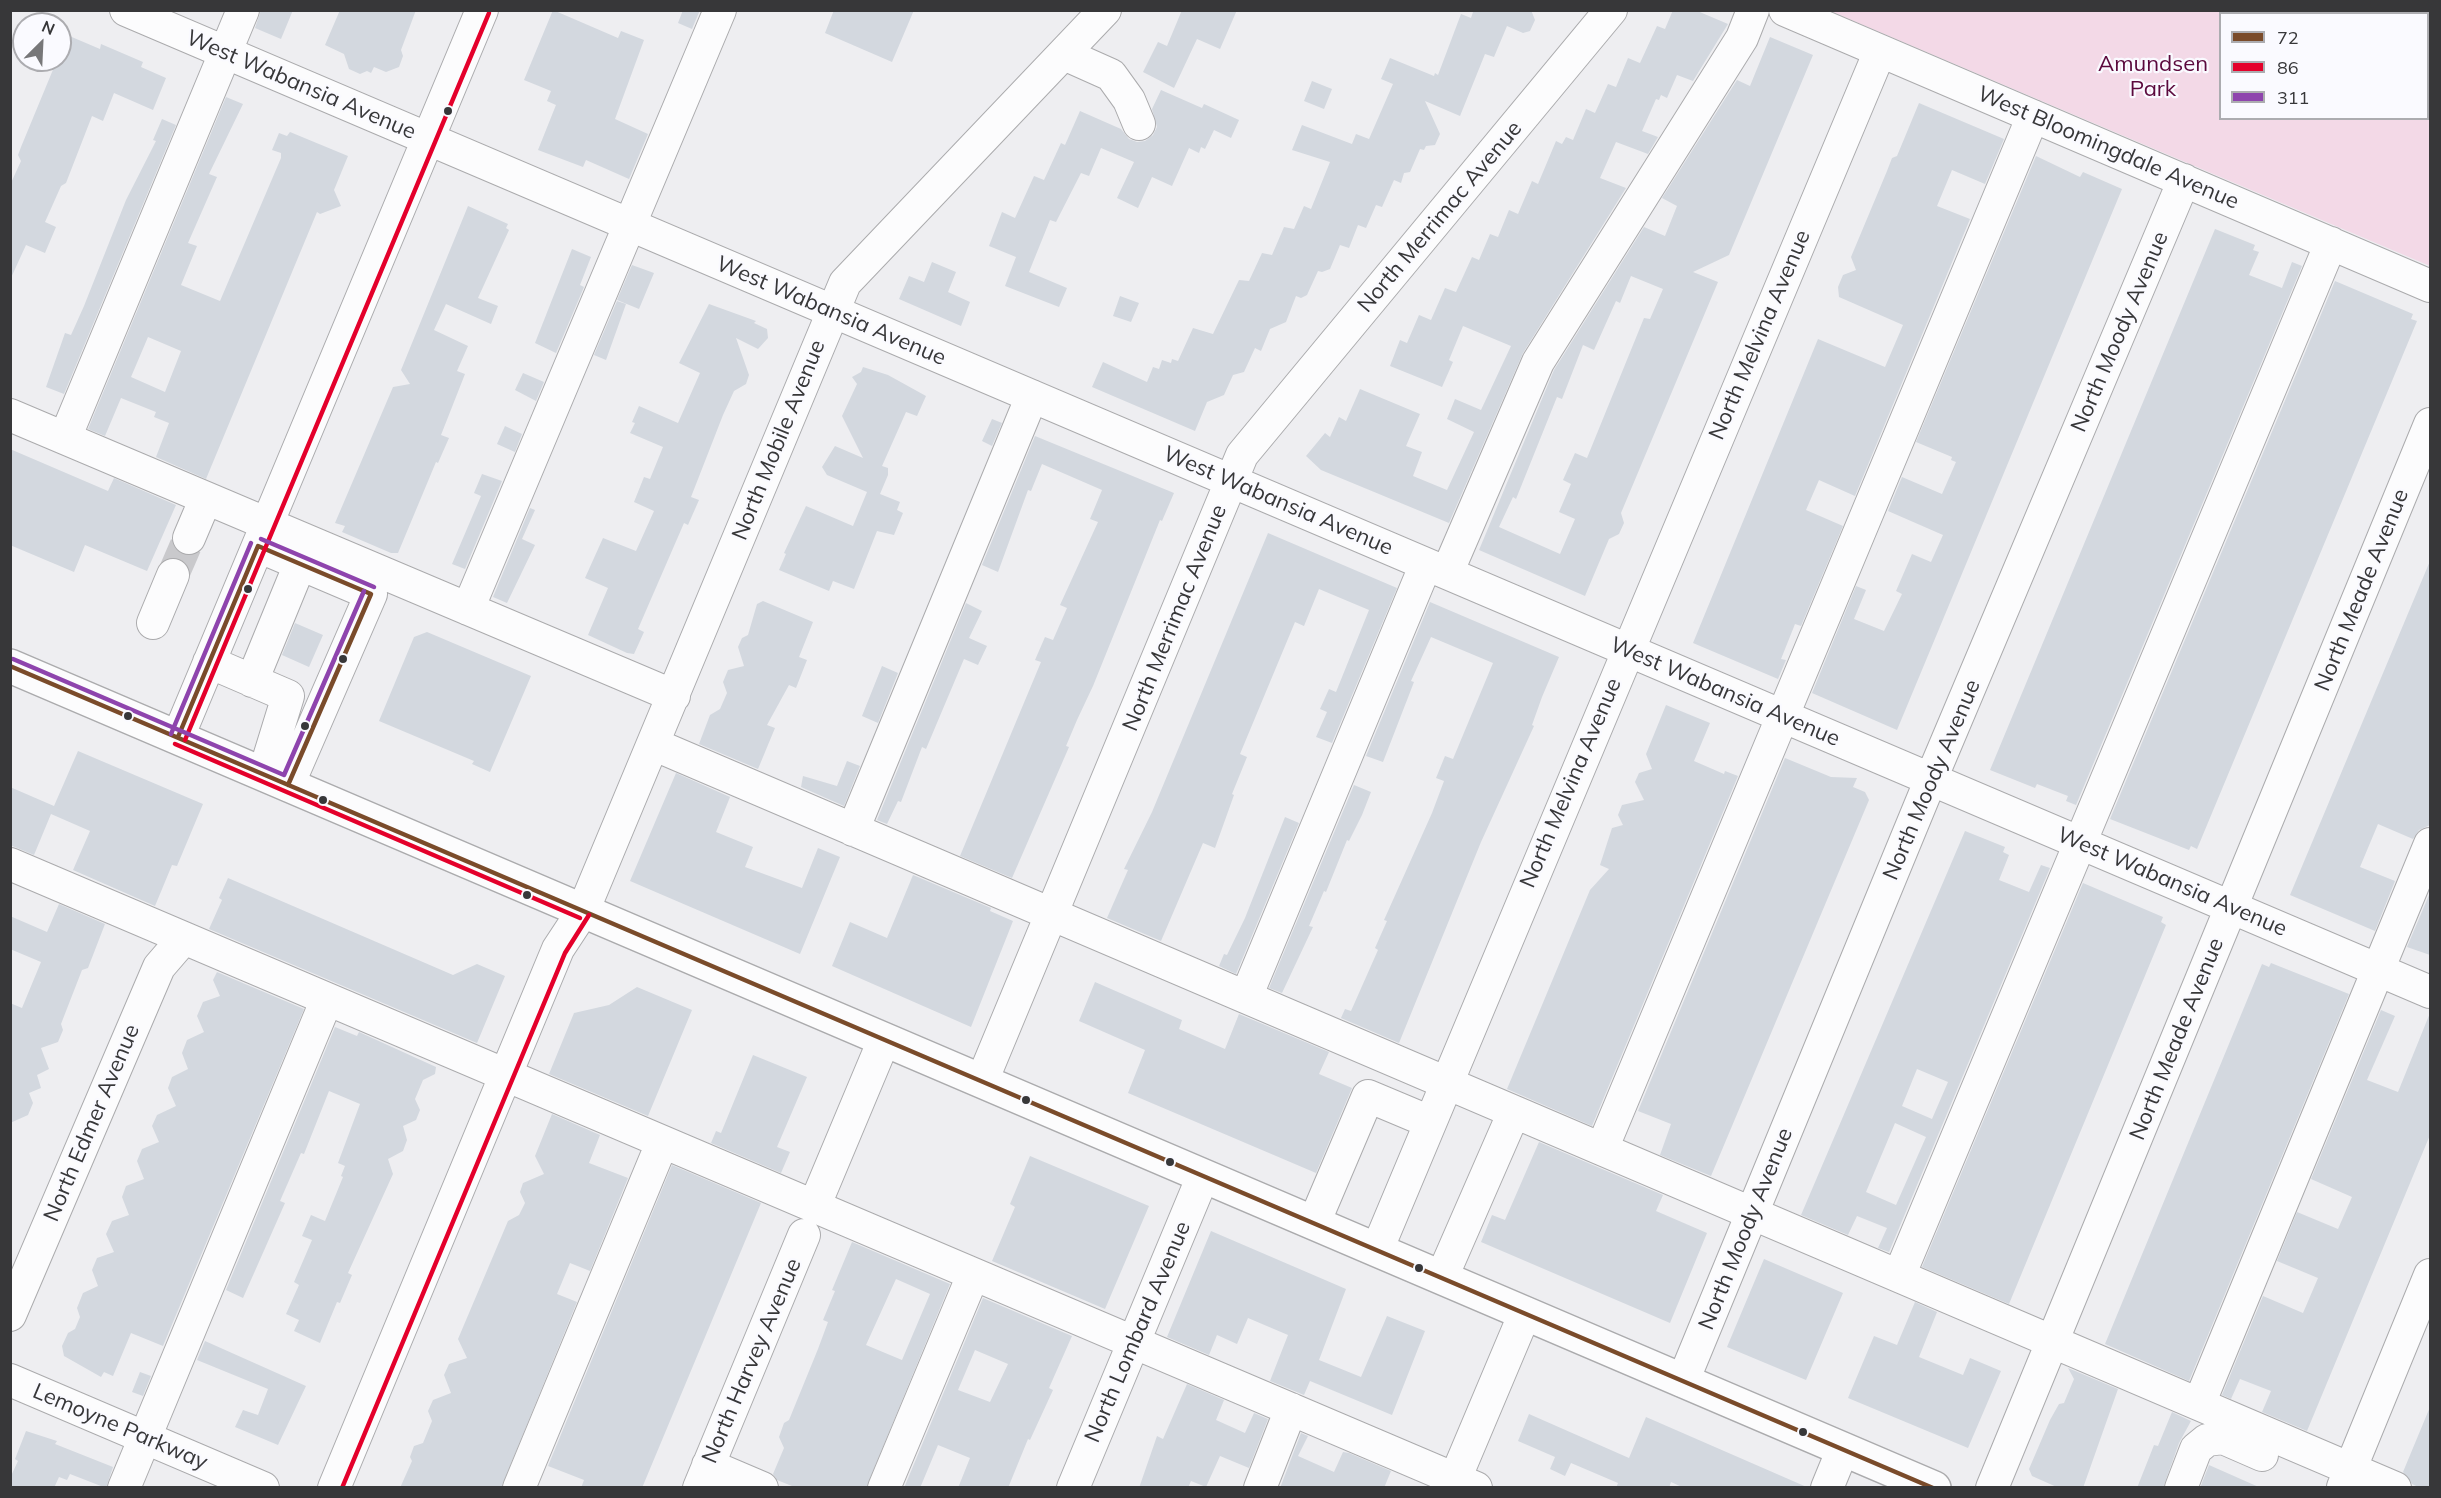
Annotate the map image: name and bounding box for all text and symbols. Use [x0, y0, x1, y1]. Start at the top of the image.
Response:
north arrow [12, 12, 72, 72]
legend [2219, 12, 2429, 120]
text: N [39, 16, 58, 39]
street label: West Wabansia Avenue [182, 25, 420, 145]
text: 72 [2277, 26, 2299, 49]
park label: Amundsen Park [2098, 51, 2208, 102]
text: 86 [2277, 56, 2299, 79]
street label: West Bloomingdale Avenue [1973, 81, 2243, 215]
text: 311 [2277, 86, 2309, 109]
unlabelled marker [442, 105, 454, 117]
street label: North Merrimac Avenue [1352, 116, 1528, 318]
street label: North Melvina Avenue [1704, 226, 1816, 444]
street label: North Moody Avenue [2066, 228, 2174, 436]
street label: West Wabansia Avenue [712, 251, 950, 371]
street label: North Mobile Avenue [727, 336, 831, 544]
street label: West Wabansia Avenue [1159, 441, 1397, 561]
street label: North Meade Avenue [2309, 485, 2415, 695]
street label: North Merrimac Avenue [1117, 501, 1233, 735]
unlabelled marker [242, 583, 254, 595]
street label: West Wabansia Avenue [1606, 632, 1844, 752]
unlabelled marker [337, 653, 349, 665]
street label: North Melvina Avenue [1515, 674, 1627, 892]
street label: North Moody Avenue [1878, 676, 1986, 884]
unlabelled marker [122, 710, 134, 722]
unlabelled marker [299, 720, 311, 732]
unlabelled marker [317, 794, 329, 806]
street label: West Wabansia Avenue [2053, 822, 2291, 942]
unlabelled marker [521, 889, 533, 901]
street label: North Meade Avenue [2124, 934, 2230, 1144]
street label: North Edmer Avenue [39, 1020, 145, 1226]
unlabelled marker [1020, 1094, 1032, 1106]
street label: North Moody Avenue [1693, 1124, 1799, 1334]
unlabelled marker [1164, 1156, 1176, 1168]
street label: North Lombard Avenue [1079, 1218, 1197, 1446]
street label: North Harvey Avenue [697, 1255, 807, 1467]
unlabelled marker [1413, 1262, 1425, 1274]
street label: Lemoyne Parkway [29, 1378, 211, 1476]
unlabelled marker [1797, 1426, 1809, 1438]

